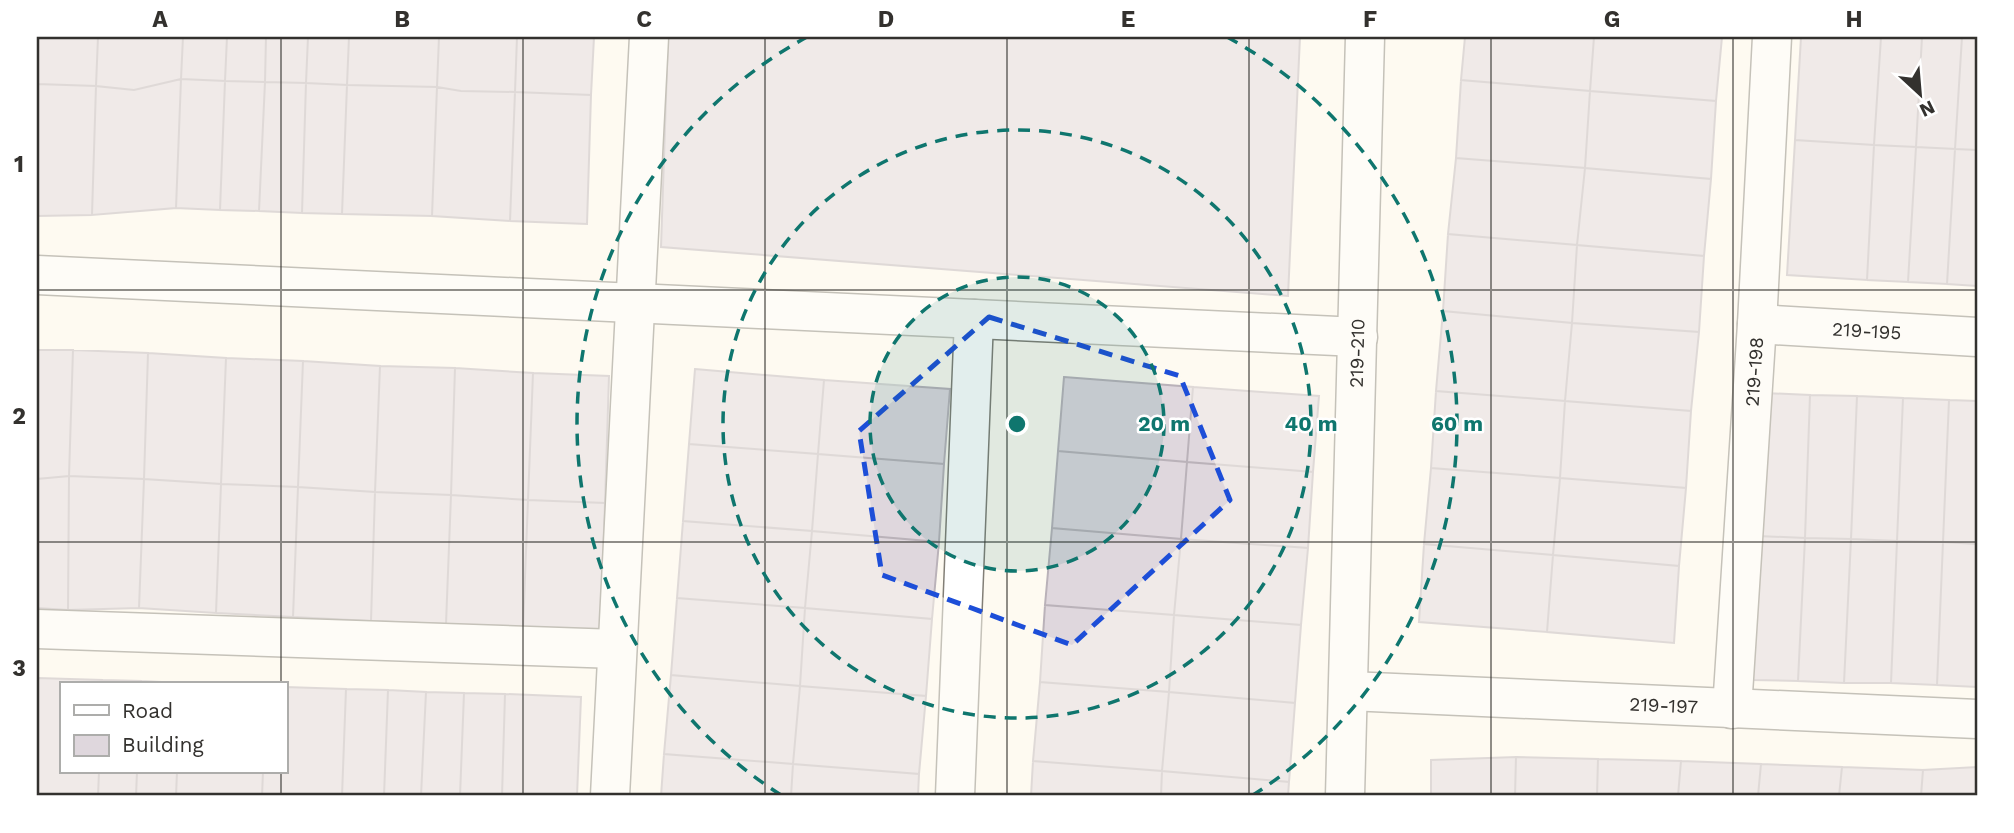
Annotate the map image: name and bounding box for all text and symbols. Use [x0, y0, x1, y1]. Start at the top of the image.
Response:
text: A [152, 6, 168, 33]
text: B [394, 6, 410, 33]
text: C [636, 6, 652, 33]
text: D [878, 6, 894, 33]
text: E [1121, 6, 1135, 33]
text: F [1363, 6, 1377, 33]
text: G [1604, 6, 1620, 33]
text: H [1845, 6, 1863, 33]
north arrow [1884, 60, 1954, 130]
text: N [1916, 95, 1939, 122]
text: 1 [14, 151, 24, 178]
street label: 219-195 [1832, 317, 1902, 344]
street label: 219-210 [1344, 318, 1369, 388]
street label: 219-198 [1740, 336, 1768, 407]
text: 2 [12, 403, 26, 430]
text: 20 m [1138, 411, 1190, 436]
text: 40 m [1285, 411, 1337, 436]
text: 60 m [1431, 411, 1483, 436]
centre of rings [1005, 412, 1029, 436]
text: 3 [12, 655, 26, 682]
legend [60, 682, 287, 774]
street label: 219-197 [1629, 692, 1698, 718]
text: Road [122, 698, 173, 723]
text: Building [122, 732, 204, 757]

